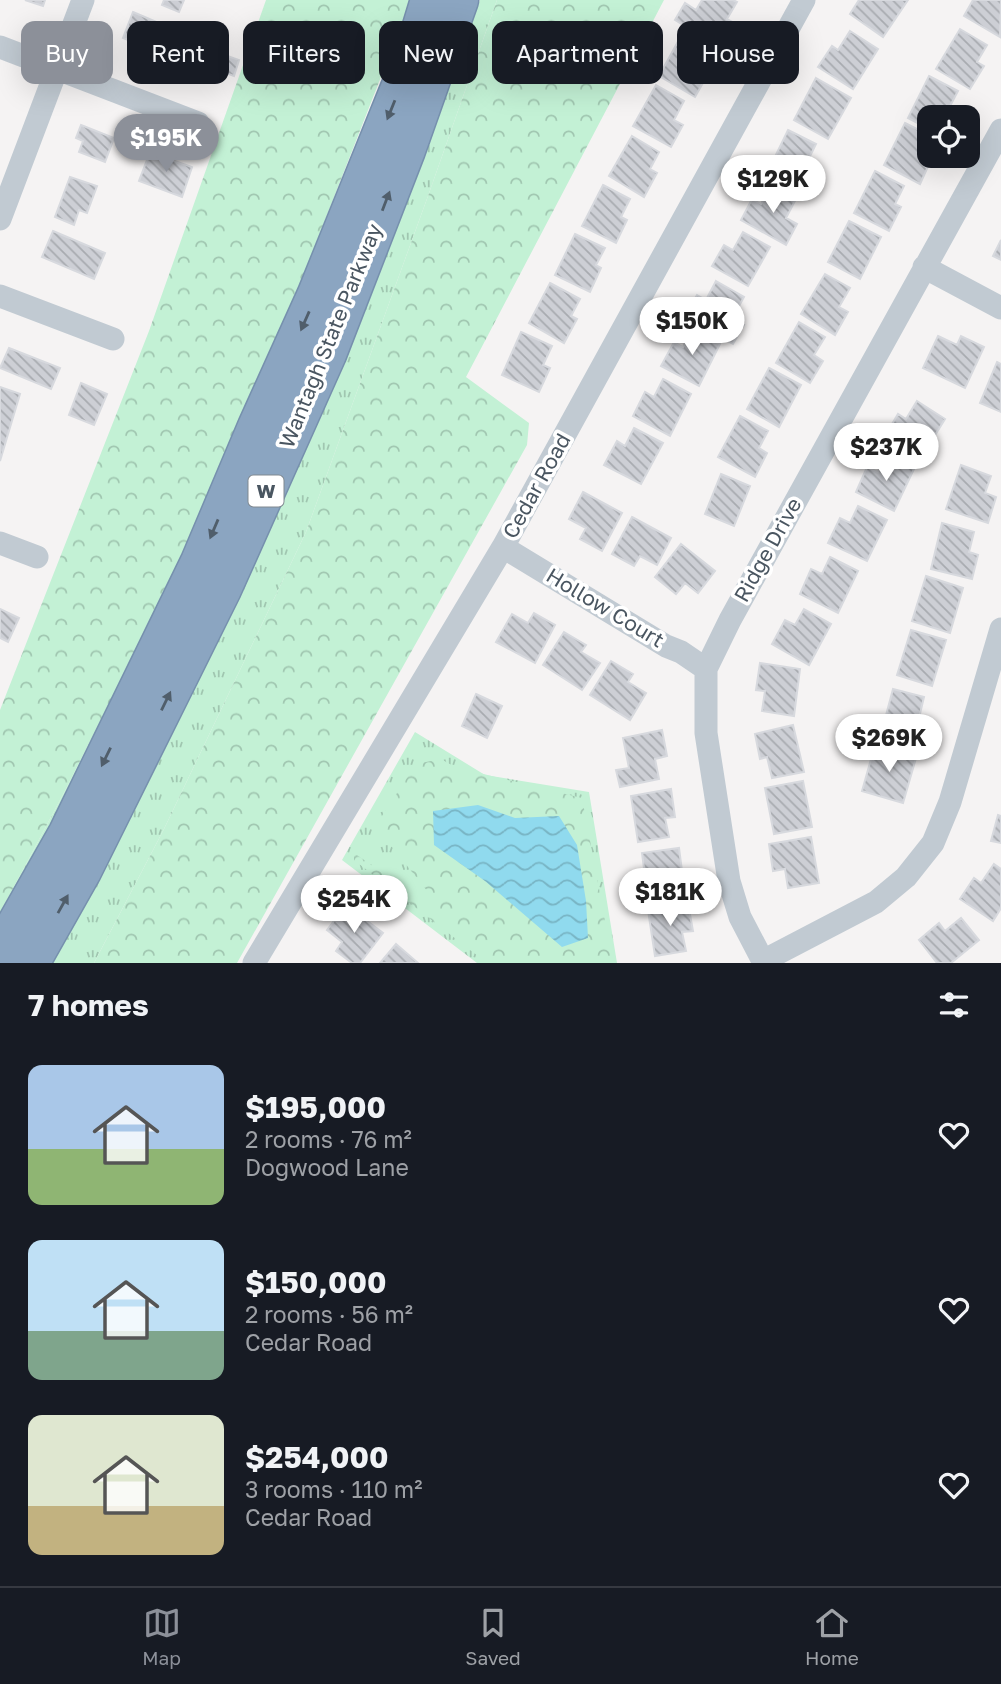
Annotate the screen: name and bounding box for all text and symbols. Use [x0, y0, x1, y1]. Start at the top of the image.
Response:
chip: Buy [21, 21, 113, 84]
chip: Rent [127, 21, 229, 84]
chip: Filters [243, 21, 365, 84]
chip: New [379, 21, 478, 84]
chip: Apartment [492, 21, 663, 84]
chip: House [677, 21, 799, 84]
one-way arrow [385, 100, 396, 121]
map controls [917, 105, 980, 168]
button: locate [917, 105, 980, 168]
pin: $195K [117, 114, 215, 174]
text: $195K [130, 123, 202, 151]
pin: $129K [724, 156, 822, 215]
text: $129K [737, 164, 809, 192]
one-way arrow [381, 191, 392, 212]
street label: Wantagh State Parkway [273, 219, 387, 452]
pin: $150K [643, 298, 741, 357]
text: $150K [656, 306, 728, 334]
one-way arrow [299, 311, 311, 331]
pin: $237K [837, 424, 935, 483]
street label: Cedar Road [497, 428, 576, 543]
text: $237K [850, 432, 922, 460]
road number: W [248, 476, 284, 506]
street label: Ridge Drive [728, 493, 806, 606]
one-way arrow [208, 519, 219, 540]
street label: Hollow Court [542, 562, 669, 653]
one-way arrow [161, 691, 172, 711]
pin: $269K [840, 714, 938, 774]
text: $269K [851, 723, 927, 751]
one-way arrow [100, 747, 111, 767]
pin: $181K [621, 869, 719, 928]
pin: $254K [305, 876, 403, 935]
text: $181K [635, 877, 705, 905]
text: $254K [317, 884, 391, 912]
one-way arrow [57, 894, 69, 913]
icon: filters [935, 986, 973, 1024]
text: 7 homes [28, 987, 149, 1023]
text: $195,000 [245, 1089, 386, 1125]
icon: home [84, 1093, 168, 1177]
icon: heart [935, 1116, 973, 1154]
text: 2 rooms · 76 m² [245, 1125, 412, 1153]
text: Dogwood Lane [245, 1153, 409, 1181]
text: $150,000 [245, 1264, 386, 1300]
icon: home [84, 1268, 168, 1352]
icon: heart [935, 1291, 973, 1329]
text: 2 rooms · 56 m² [245, 1300, 413, 1328]
text: Cedar Road [245, 1328, 372, 1356]
text: $254,000 [245, 1439, 389, 1475]
icon: home [84, 1443, 168, 1527]
icon: heart [935, 1466, 973, 1504]
text: 3 rooms · 110 m² [245, 1475, 422, 1503]
text: Cedar Road [245, 1503, 372, 1531]
tab: Map [142, 1604, 181, 1669]
tab: Saved [465, 1604, 521, 1669]
tab: Home [805, 1604, 859, 1669]

